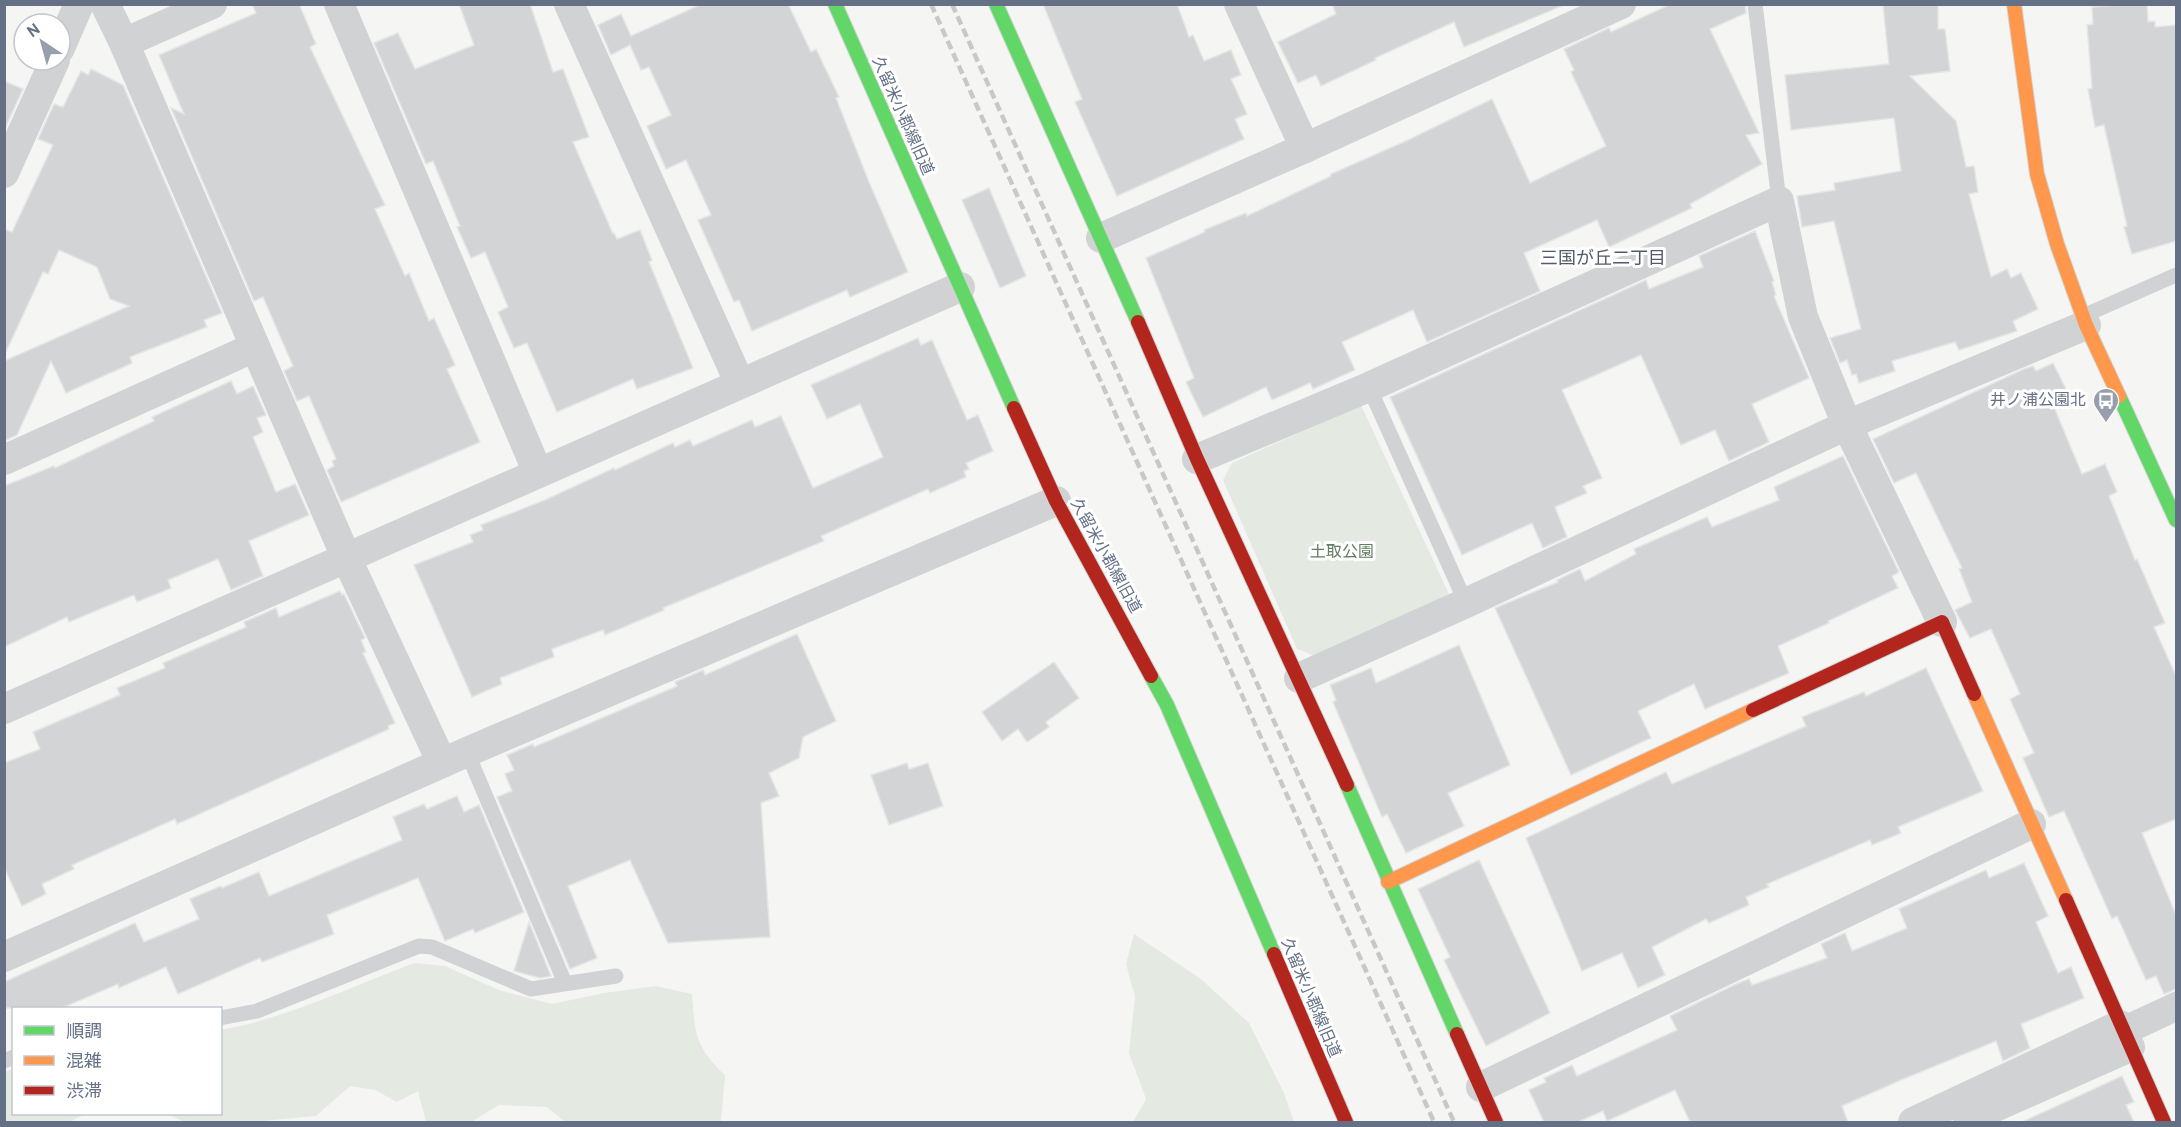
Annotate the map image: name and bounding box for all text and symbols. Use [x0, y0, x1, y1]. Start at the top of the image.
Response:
north arrow [12, 12, 72, 72]
text: N [24, 20, 45, 43]
street label: 久留米小郡線旧道 [867, 53, 937, 179]
district label: 三国が丘二丁目 [1540, 248, 1666, 271]
bus stop icon: 井ノ浦公園北 [2091, 386, 2121, 424]
place label: 井ノ浦公園北 [1990, 391, 2086, 411]
street label: 久留米小郡線旧道 [1065, 495, 1145, 617]
park label: 土取公園 [1310, 543, 1374, 563]
street label: 久留米小郡線旧道 [1276, 935, 1344, 1061]
legend [12, 1007, 222, 1115]
text: 順調 [66, 1021, 102, 1044]
text: 混雑 [66, 1051, 102, 1074]
text: 渋滞 [66, 1081, 102, 1104]

